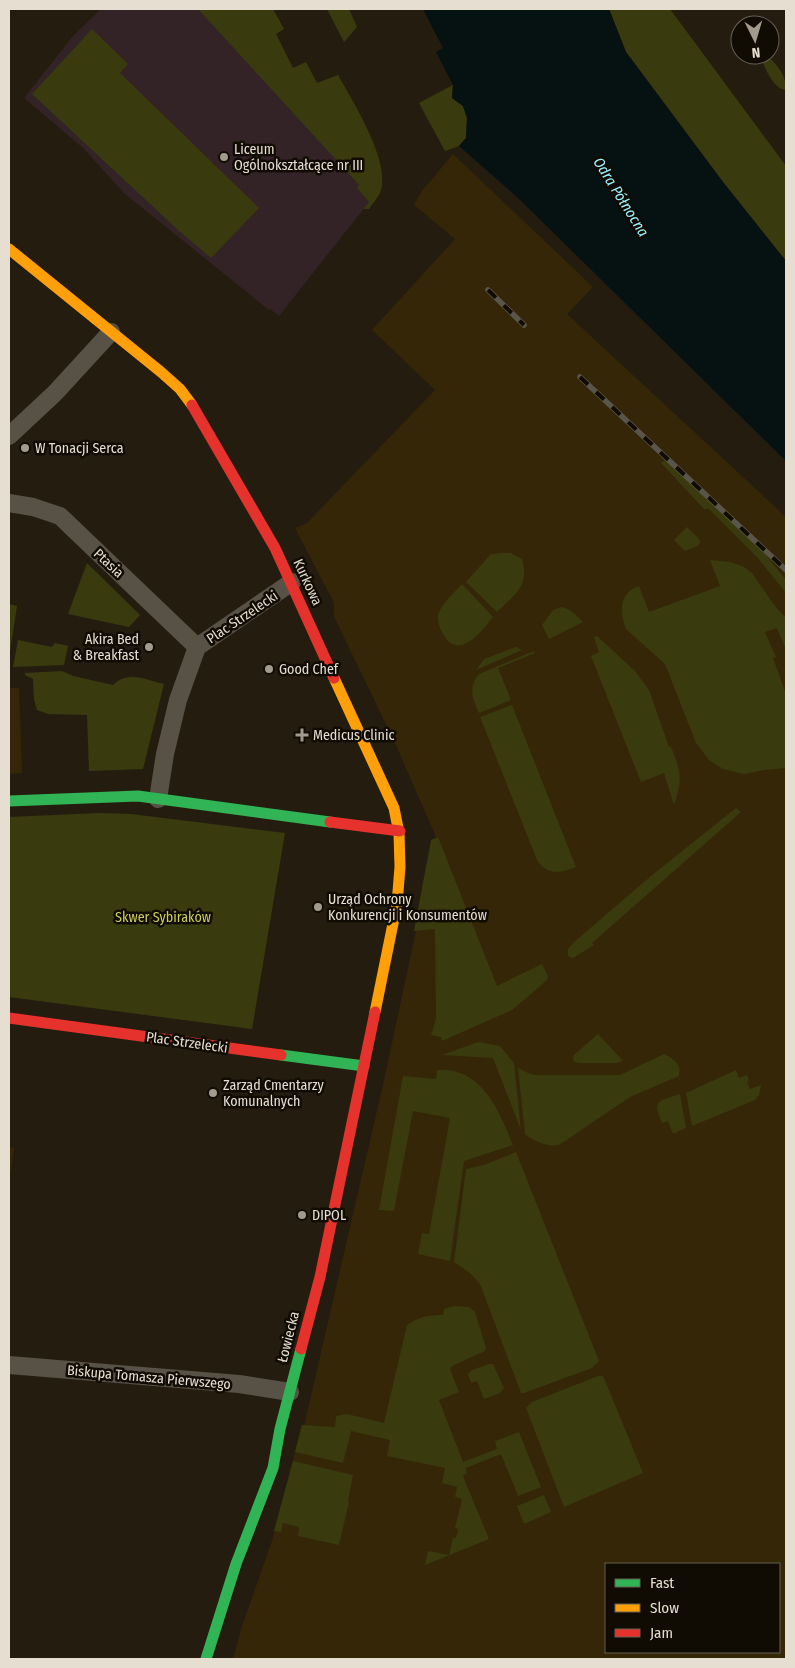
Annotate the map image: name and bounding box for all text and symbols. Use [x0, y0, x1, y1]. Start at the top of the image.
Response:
north arrow [730, 15, 780, 65]
text: N [751, 44, 761, 61]
place label: Liceum Ogólnokształcące nr III [234, 141, 363, 174]
marker: Liceum Ogólnokształcące nr III [218, 151, 230, 163]
water label: Odra Północna [589, 154, 653, 240]
place label: W Tonacji Serca [35, 440, 124, 457]
marker: W Tonacji Serca [19, 442, 31, 454]
street label: Ptasia [90, 545, 127, 582]
street label: Kurkowa [289, 556, 326, 608]
street label: Plac Strzelecki [203, 587, 281, 647]
place label: Akira Bed & Breakfast [73, 631, 139, 664]
marker: Akira Bed & Breakfast [143, 641, 155, 653]
place label: Good Chef [279, 661, 340, 678]
marker: Good Chef [263, 663, 275, 675]
place label: Medicus Clinic [313, 727, 394, 744]
marker: Medicus Clinic [295, 728, 309, 742]
place label: Urząd Ochrony Konkurencji i Konsumentów [328, 891, 487, 924]
marker: Urząd Ochrony Konkurencji i Konsumentów [312, 901, 324, 913]
park label: Skwer Sybiraków [115, 909, 211, 926]
street label: Plac Strzelecki [145, 1028, 229, 1057]
place label: Zarząd Cmentarzy Komunalnych [223, 1077, 325, 1110]
marker: Zarząd Cmentarzy Komunalnych [207, 1087, 219, 1099]
place label: DIPOL [312, 1207, 346, 1224]
marker: DIPOL [296, 1209, 308, 1221]
street label: Łowiecka [274, 1310, 303, 1365]
street label: Biskupa Tomasza Pierwszego [66, 1362, 232, 1393]
legend [605, 1563, 780, 1653]
text: Fast [650, 1574, 674, 1592]
text: Slow [650, 1599, 679, 1617]
text: Jam [650, 1624, 673, 1642]

